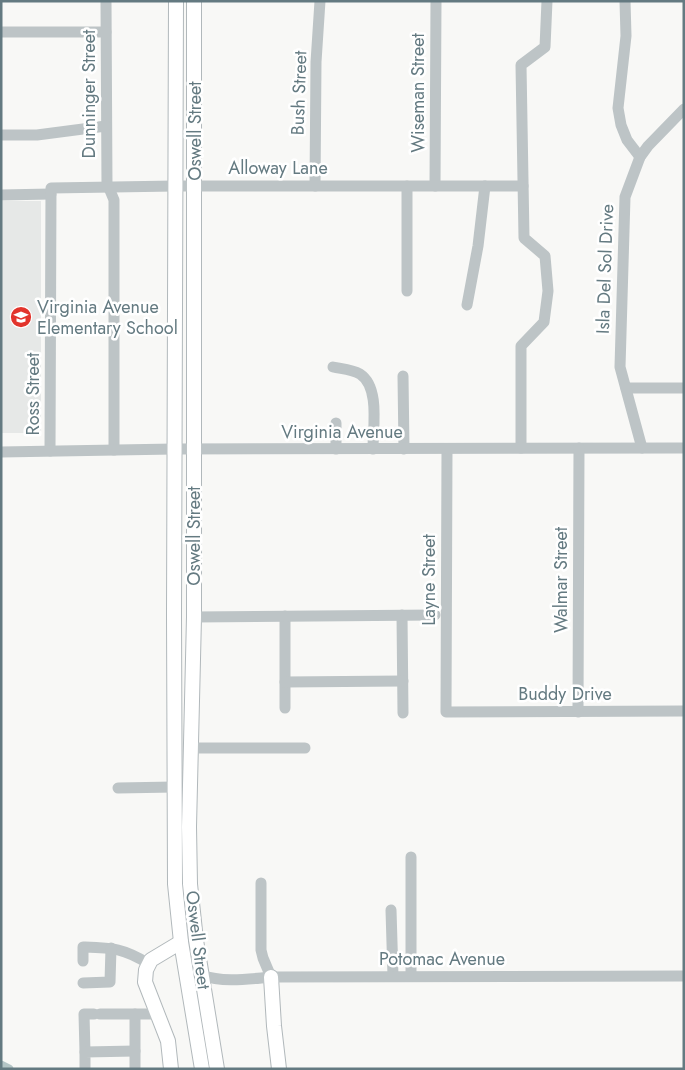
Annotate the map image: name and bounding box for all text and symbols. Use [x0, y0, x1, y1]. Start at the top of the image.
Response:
street label: Dunninger Street [76, 29, 102, 158]
street label: Wiseman Street [405, 33, 431, 153]
street label: Bush Street [285, 50, 313, 136]
street label: Oswell Street [182, 81, 208, 181]
street label: Alloway Lane [228, 155, 328, 181]
street label: Isla Del Sol Drive [590, 204, 620, 334]
place label: Virginia Avenue Elementary School [37, 294, 178, 341]
school or university icon: Virginia Avenue Elementary School [9, 305, 33, 329]
street label: Ross Street [20, 352, 46, 435]
street label: Virginia Avenue [281, 419, 403, 445]
street label: Oswell Street [181, 486, 207, 586]
street label: Walmar Street [548, 526, 574, 633]
street label: Layne Street [416, 533, 442, 626]
street label: Buddy Drive [518, 681, 612, 707]
street label: Oswell Street [179, 889, 217, 992]
street label: Potomac Avenue [379, 946, 505, 972]

